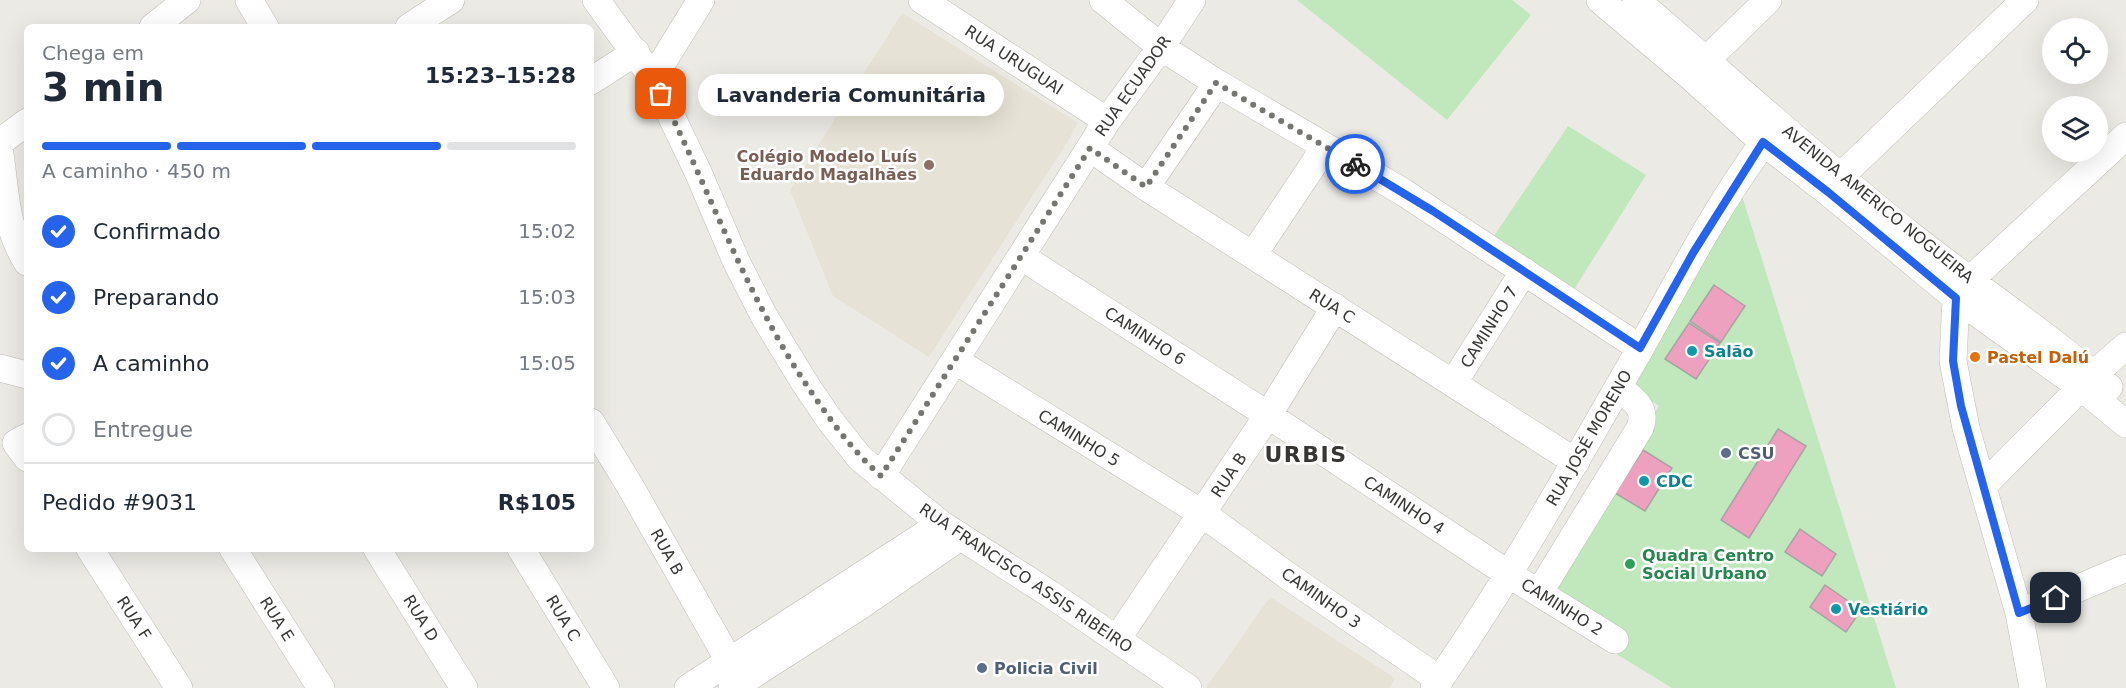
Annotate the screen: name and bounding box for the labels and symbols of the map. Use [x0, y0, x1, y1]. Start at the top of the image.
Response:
street label: RUA URUGUAI [961, 21, 1067, 99]
street label: RUA ECUADOR [1091, 32, 1175, 140]
pin [635, 68, 686, 119]
callout: Lavanderia Comunitária [697, 73, 1003, 115]
street label: AVENIDA AMERICO NOGUEIRA [1779, 121, 1977, 287]
courier [1325, 134, 1385, 194]
place label: Colégio Modelo Luís Eduardo Magalhães [737, 147, 917, 184]
marker: Colégio Modelo Luís Eduardo Magalhães [922, 158, 936, 172]
street label: CAMINHO 7 [1456, 283, 1522, 371]
street label: RUA C [1306, 285, 1358, 327]
street label: CAMINHO 6 [1101, 303, 1189, 369]
place label: Salão [1704, 342, 1754, 361]
marker: Salão [1685, 344, 1699, 358]
place label: Pastel Dalú [1987, 348, 2089, 367]
marker: Pastel Dalú [1968, 350, 1982, 364]
street label: RUA JOSÉ MORENO [1542, 367, 1636, 509]
street label: CAMINHO 5 [1035, 405, 1123, 471]
district label: URBIS [1264, 442, 1348, 467]
place label: CSU [1738, 444, 1775, 463]
marker: CSU [1719, 446, 1733, 460]
street label: RUA B [1207, 449, 1251, 501]
street label: CAMINHO 4 [1360, 472, 1448, 538]
place label: CDC [1656, 472, 1693, 491]
marker: CDC [1637, 474, 1651, 488]
street label: RUA FRANCISCO ASSIS RIBEIRO [916, 499, 1136, 657]
street label: RUA B [647, 526, 687, 578]
place label: Quadra Centro Social Urbano [1642, 546, 1774, 583]
marker: Quadra Centro Social Urbano [1623, 557, 1637, 571]
street label: CAMINHO 3 [1278, 564, 1364, 632]
pin [2030, 572, 2081, 623]
street label: CAMINHO 2 [1518, 574, 1606, 640]
street label: RUA D [399, 591, 443, 645]
street label: RUA C [542, 592, 584, 644]
street label: RUA F [113, 593, 155, 643]
street label: RUA E [256, 593, 298, 645]
place label: Vestiário [1848, 600, 1928, 619]
marker: Vestiário [1829, 602, 1843, 616]
place label: Policia Civil [994, 659, 1098, 678]
marker: Policia Civil [975, 661, 989, 675]

